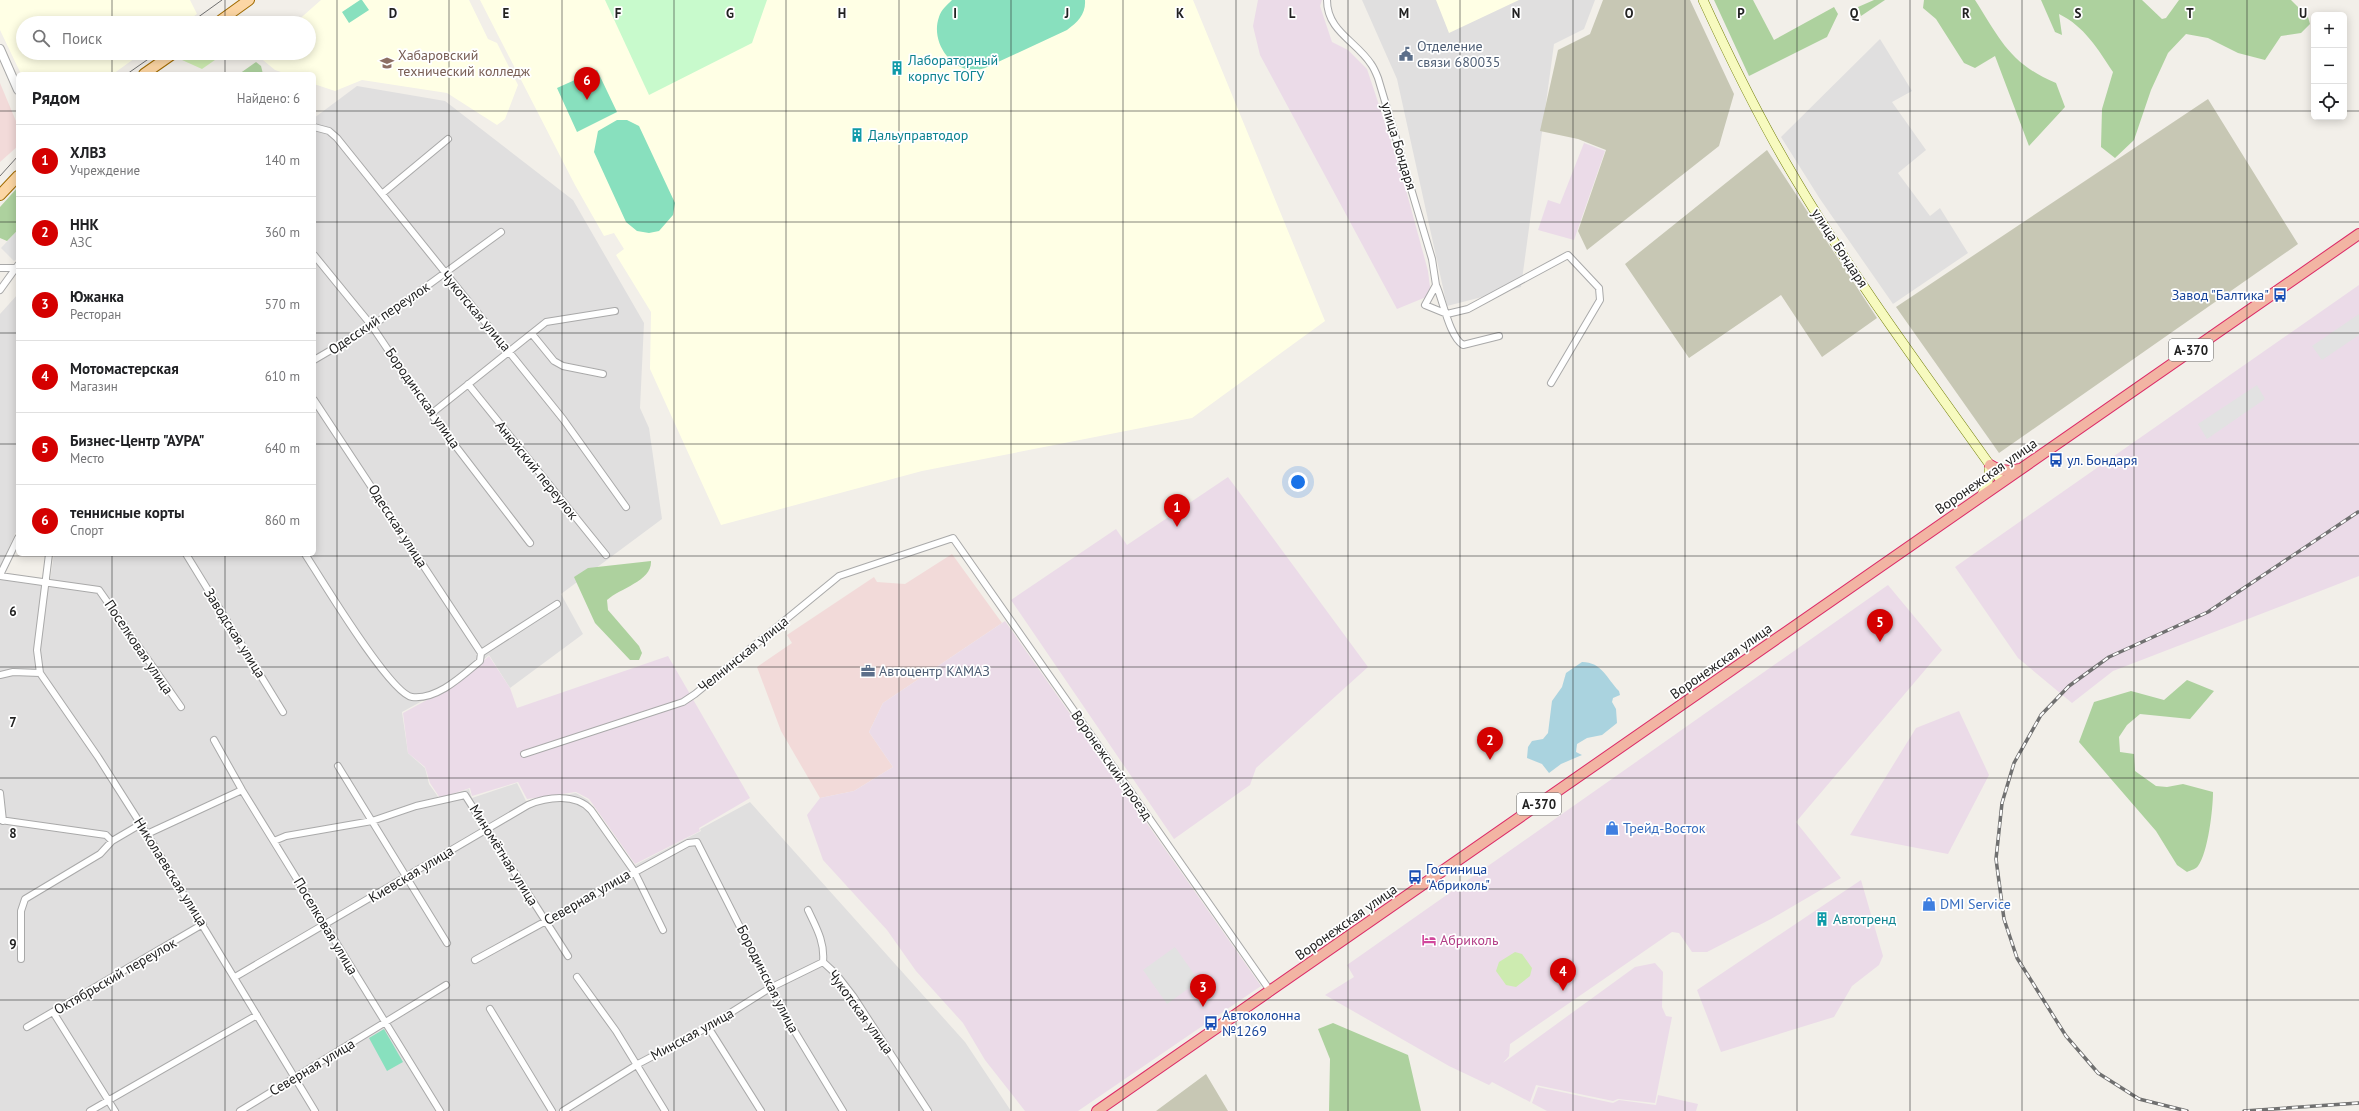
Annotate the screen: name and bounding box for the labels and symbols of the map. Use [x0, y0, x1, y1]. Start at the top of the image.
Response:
text: D [389, 5, 397, 22]
text: E [503, 5, 510, 22]
text: F [615, 5, 622, 22]
text: G [726, 5, 734, 22]
text: H [838, 5, 846, 22]
text: I [953, 5, 957, 22]
text: J [1064, 5, 1069, 22]
text: K [1176, 5, 1184, 22]
text: L [1289, 5, 1296, 22]
text: M [1399, 5, 1409, 22]
text: N [1512, 5, 1520, 22]
text: O [1625, 5, 1634, 22]
text: P [1737, 5, 1745, 22]
text: Q [1850, 5, 1860, 22]
text: R [1962, 5, 1970, 22]
text: S [2075, 5, 2082, 22]
text: T [2186, 5, 2194, 22]
text: U [2299, 5, 2307, 22]
place label: Отделение связи 680035 [1417, 37, 1500, 71]
place label: Хабаровский технический колледж [398, 46, 531, 80]
public building icon: Отделение связи 680035 [1398, 46, 1414, 62]
place label: Лабораторный корпус ТОГУ [907, 51, 998, 85]
school or university icon: Хабаровский технический колледж [379, 55, 395, 71]
building icon: Лабораторный корпус ТОГУ [889, 60, 905, 76]
pin: 6 [574, 67, 600, 100]
street label: улица Бондаря [1377, 100, 1421, 192]
place label: Дальуправтодор [868, 126, 968, 144]
building icon: Дальуправтодор [849, 127, 865, 143]
street label: улица Бондаря [1808, 205, 1872, 291]
street label: Чукотская улица [437, 267, 515, 355]
street label: Одесский переулок [325, 277, 433, 359]
place label: Завод "Балтика" [2172, 286, 2269, 304]
bus stop icon: Завод "Балтика" [2272, 287, 2288, 303]
road number: А-370 [2169, 339, 2213, 361]
street label: Бородинская улица [382, 344, 465, 452]
street label: Анюйский переулок [492, 417, 583, 523]
street label: Воронежская улица [1932, 434, 2041, 518]
place label: ул. Бондаря [2067, 451, 2138, 469]
bus stop icon: ул. Бондаря [2048, 452, 2064, 468]
your location [1288, 472, 1308, 492]
street label: Одесская улица [364, 481, 432, 571]
pin: 1 [1164, 494, 1190, 527]
street label: Заводская улица [200, 585, 270, 681]
street label: Поселковая улица [101, 596, 177, 698]
text: 6 [9, 603, 17, 620]
pin: 5 [1867, 609, 1893, 642]
street label: Челнинская улица [694, 612, 792, 696]
street label: Воронежская улица [1667, 619, 1776, 703]
place label: Автоцентр КАМАЗ [879, 662, 990, 680]
office icon: Автоцентр КАМАЗ [860, 663, 876, 679]
street label: Воронежский проезд [1067, 707, 1157, 824]
text: 7 [9, 714, 17, 731]
pin: 2 [1477, 727, 1503, 760]
road number: А-370 [1517, 793, 1561, 815]
street label: Миномётная улица [466, 801, 542, 909]
street label: Николаевская улица [130, 814, 212, 930]
place label: Трейд-Восток [1623, 819, 1706, 837]
shop icon: Трейд-Восток [1604, 820, 1620, 836]
text: 8 [9, 825, 17, 842]
street label: Киевская улица [365, 841, 457, 907]
place label: Гостиница "Абриколь" [1426, 860, 1490, 894]
street label: Северная улица [541, 865, 633, 929]
bus stop icon: Гостиница "Абриколь" [1407, 869, 1423, 885]
street label: Поселковая улица [290, 874, 362, 978]
street label: Воронежская улица [1292, 880, 1401, 964]
place label: DMI Service [1940, 895, 2011, 913]
shop icon: DMI Service [1921, 896, 1937, 912]
place label: Автотренд [1833, 910, 1897, 928]
building icon: Автотренд [1814, 911, 1830, 927]
street label: Бородинская улица [733, 922, 803, 1036]
place label: Абриколь [1440, 931, 1499, 949]
hotel icon: Абриколь [1421, 932, 1437, 948]
street label: Октябрьский переулок [51, 933, 180, 1018]
text: 9 [9, 936, 17, 953]
pin: 4 [1550, 958, 1576, 991]
street label: Чукотская улица [824, 966, 898, 1058]
pin: 3 [1190, 974, 1216, 1007]
street label: Минская улица [647, 1004, 737, 1064]
place label: Автоколонна №1269 [1222, 1006, 1301, 1040]
bus stop icon: Автоколонна №1269 [1203, 1015, 1219, 1031]
street label: Северная улица [266, 1034, 358, 1100]

